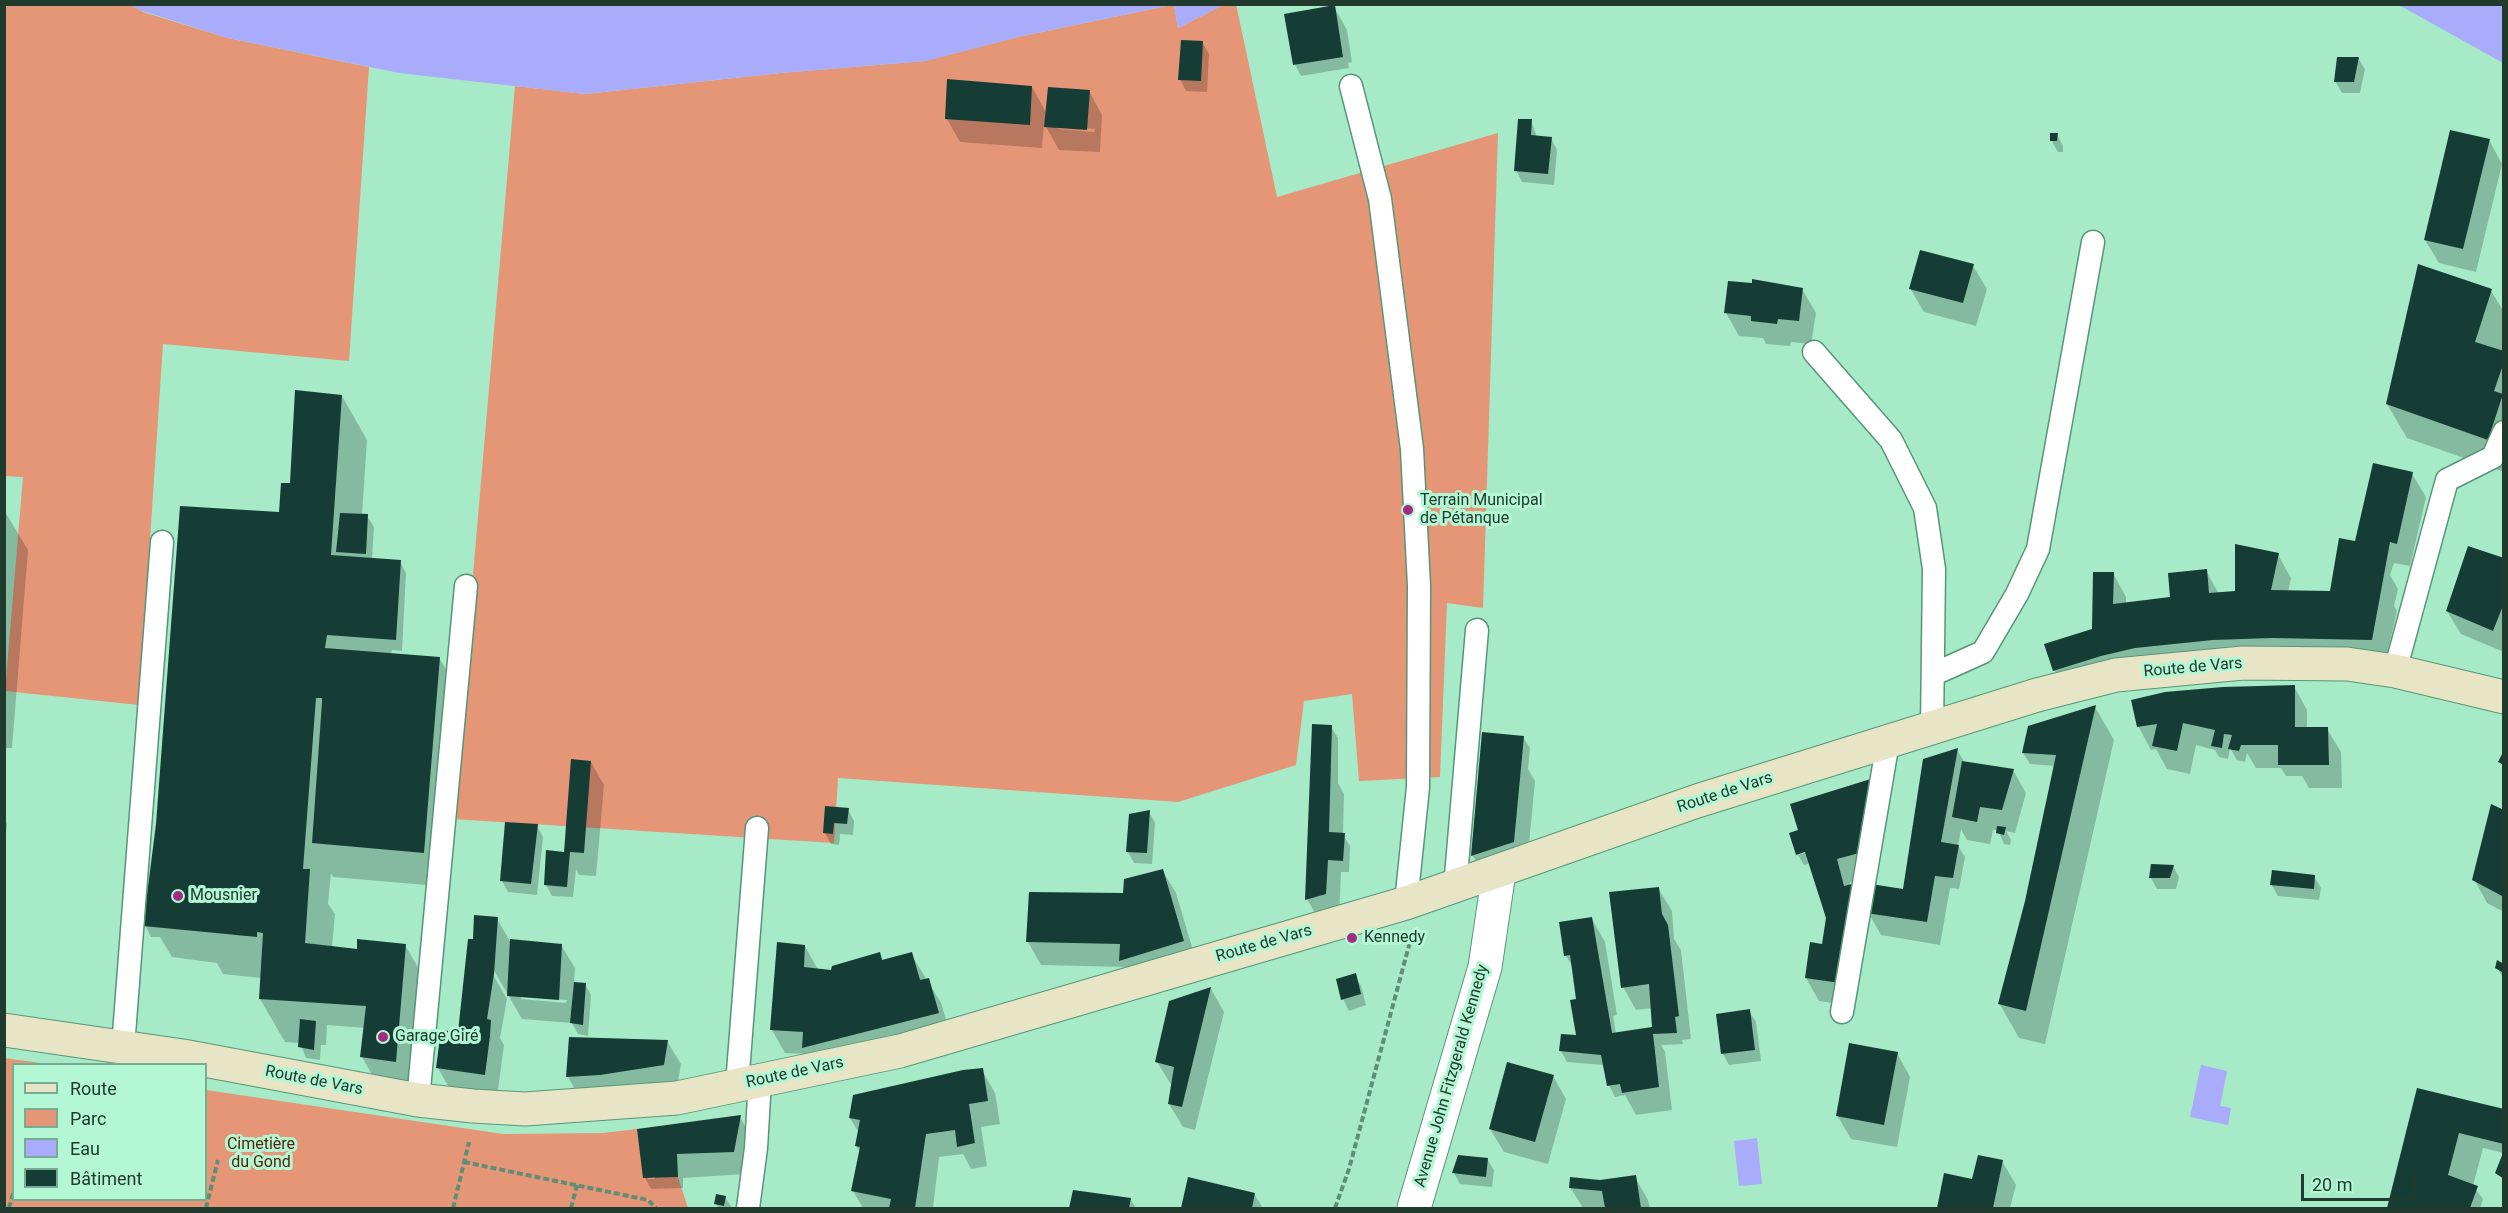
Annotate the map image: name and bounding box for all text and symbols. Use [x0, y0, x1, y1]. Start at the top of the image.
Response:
place label: Terrain Municipal de Pétanque [1420, 491, 1543, 529]
marker: Terrain Municipal de Pétanque [1401, 503, 1415, 517]
street label: Route de Vars [2143, 654, 2243, 682]
street label: Route de Vars [1675, 769, 1775, 817]
place label: Mousnier [190, 886, 257, 906]
marker: Mousnier [171, 889, 185, 903]
street label: Route de Vars [1214, 921, 1314, 967]
place label: Kennedy [1364, 928, 1425, 948]
marker: Kennedy [1345, 931, 1359, 945]
street label: Avenue John Fitzgerald Kennedy [1411, 962, 1493, 1190]
place label: Garage Giré [395, 1027, 478, 1047]
marker: Garage Giré [376, 1030, 390, 1044]
street label: Route de Vars [744, 1053, 846, 1093]
street label: Route de Vars [263, 1062, 365, 1100]
legend [12, 1063, 207, 1201]
text: Route [70, 1078, 117, 1099]
text: Parc [70, 1108, 106, 1129]
park label: Cimetière du Gond [227, 1135, 295, 1173]
text: Eau [70, 1138, 100, 1159]
scale bar [2304, 1162, 2418, 1200]
text: Bâtiment [70, 1168, 142, 1189]
text: 20 m [2312, 1174, 2352, 1195]

